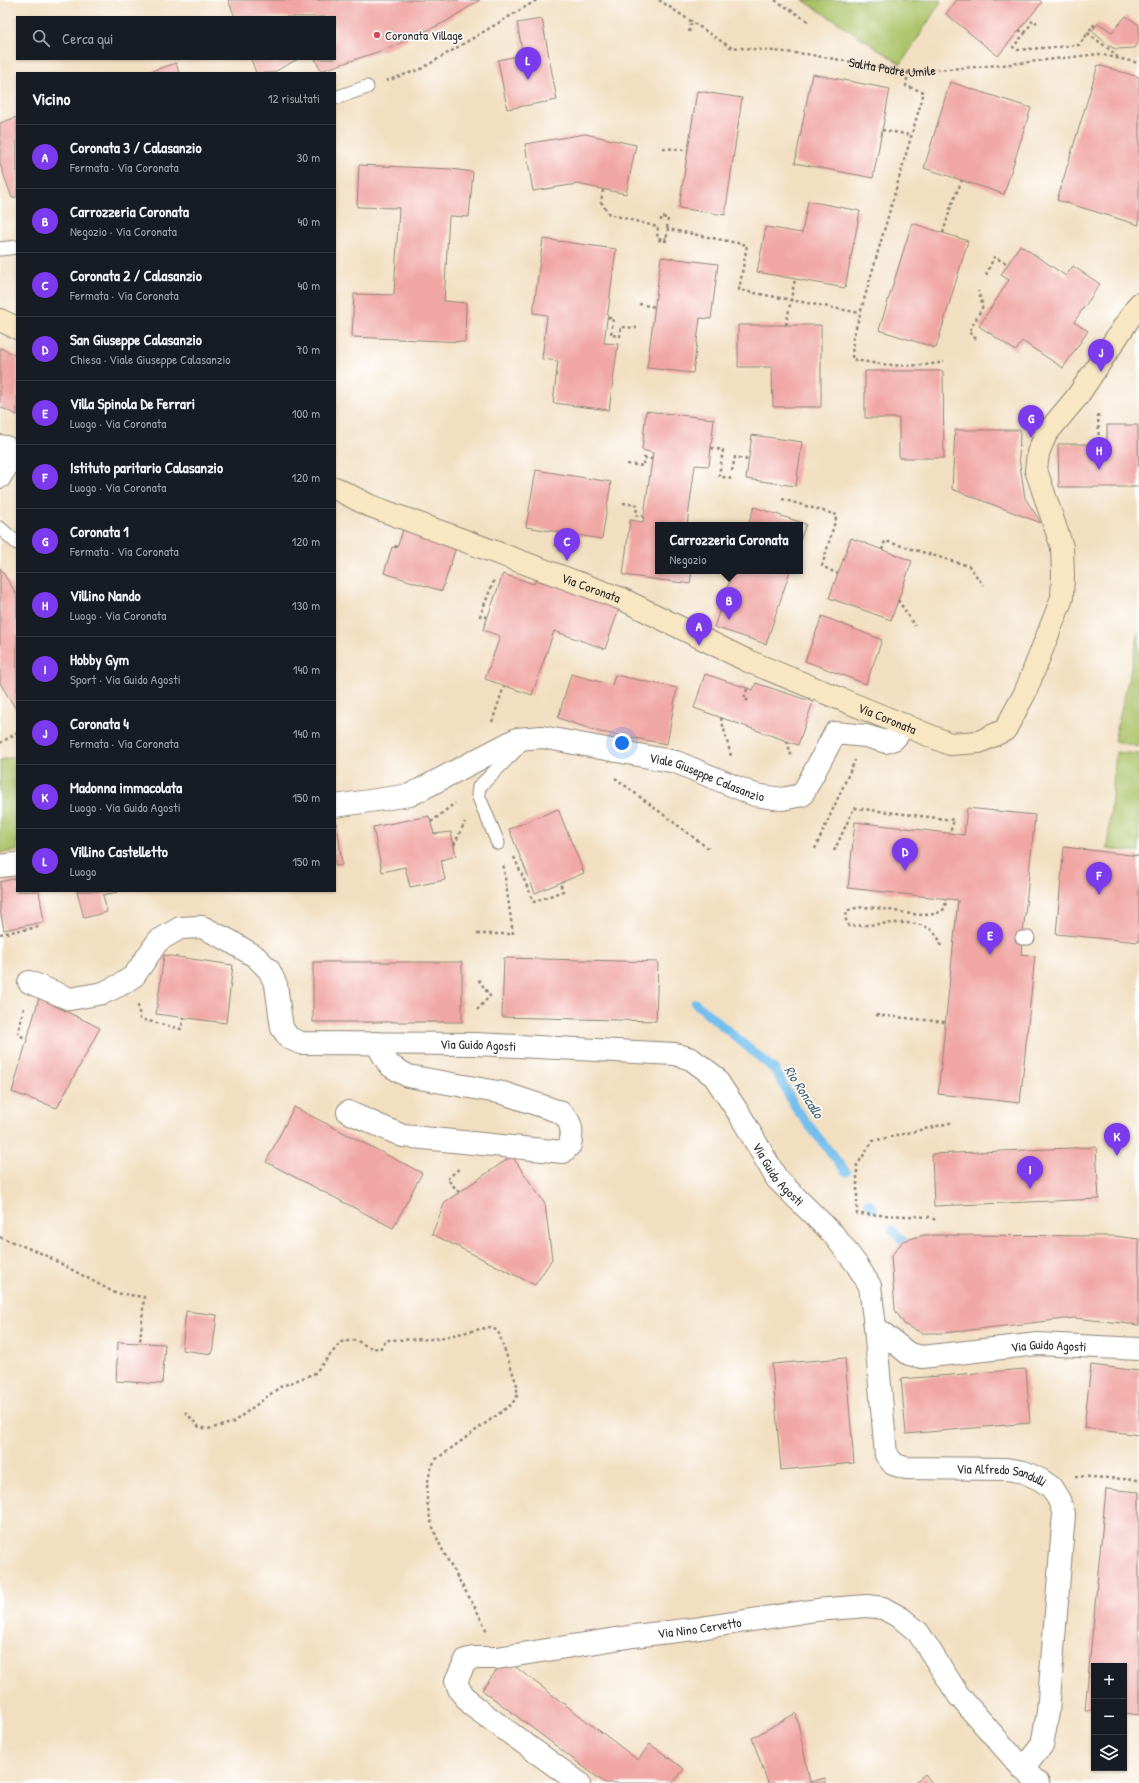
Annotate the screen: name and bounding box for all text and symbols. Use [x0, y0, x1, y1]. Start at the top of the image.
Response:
search box [16, 16, 336, 60]
place label: Coronata Village [385, 26, 463, 44]
icon: search [30, 27, 52, 49]
text: Cerca qui [62, 28, 113, 49]
marker: Coronata Village [372, 30, 382, 40]
pin: L [515, 47, 541, 80]
street label: Salita Padre Umile [848, 53, 936, 81]
text: Vicino [32, 87, 70, 110]
text: 12 risultati [268, 89, 320, 107]
text: Coronata 3 / Calasanzio [70, 137, 201, 158]
text: A [42, 148, 48, 166]
text: 30 m [297, 148, 320, 166]
text: Fermata · Via Coronata [70, 158, 179, 176]
text: Carrozzeria Coronata [70, 201, 189, 222]
text: B [42, 212, 48, 230]
text: 40 m [297, 212, 320, 230]
text: Negozio · Via Coronata [70, 222, 177, 240]
text: Coronata 2 / Calasanzio [70, 265, 202, 286]
text: C [41, 276, 49, 294]
text: 40 m [297, 276, 320, 294]
text: Fermata · Via Coronata [70, 286, 179, 304]
text: San Giuseppe Calasanzio [70, 329, 202, 350]
pin: J [1088, 339, 1114, 372]
text: D [42, 340, 48, 358]
text: 70 m [296, 340, 320, 358]
text: Chiesa · Viale Giuseppe Calasanzio [70, 350, 231, 368]
text: Villa Spinola De Ferrari [70, 393, 195, 414]
text: E [42, 404, 48, 422]
text: 100 m [292, 404, 320, 422]
pin: G [1018, 405, 1044, 438]
text: Luogo · Via Coronata [70, 414, 166, 432]
pin: H [1086, 437, 1112, 470]
text: Istituto paritario Calasanzio [70, 457, 223, 478]
text: F [43, 468, 47, 486]
text: 120 m [292, 468, 320, 486]
text: Luogo · Via Coronata [70, 478, 166, 496]
text: Coronata 1 [70, 521, 129, 542]
popup [655, 522, 803, 574]
pin: C [554, 528, 580, 561]
text: Carrozzeria Coronata [670, 529, 788, 550]
text: G [42, 532, 48, 550]
text: 120 m [292, 532, 320, 550]
text: Fermata · Via Coronata [70, 542, 179, 560]
text: Negozio [670, 550, 706, 568]
street label: Via Coronata [559, 568, 623, 607]
text: Villino Nando [70, 585, 140, 606]
pin: B [716, 587, 742, 620]
text: H [42, 596, 48, 614]
text: 130 m [292, 596, 320, 614]
text: Luogo · Via Coronata [70, 606, 166, 624]
pin: A [686, 613, 712, 646]
text: Hobby Gym [70, 649, 129, 670]
text: I [43, 660, 47, 678]
text: 140 m [293, 660, 320, 678]
text: Sport · Via Guido Agosti [70, 670, 181, 688]
street label: Via Coronata [855, 698, 919, 738]
text: Coronata 4 [70, 713, 129, 734]
text: J [43, 724, 47, 742]
text: 140 m [293, 724, 320, 742]
your location [612, 733, 632, 753]
text: Fermata · Via Coronata [70, 734, 179, 752]
street label: Viale Giuseppe Calasanzio [648, 748, 765, 805]
text: Madonna immacolata [70, 777, 182, 798]
text: K [42, 788, 48, 806]
text: 150 m [292, 788, 320, 806]
text: Luogo · Via Guido Agosti [70, 798, 181, 816]
pin: D [892, 838, 918, 871]
text: Villino Castelletto [70, 841, 168, 862]
text: L [43, 852, 47, 870]
text: 150 m [292, 852, 320, 870]
text: Luogo [70, 862, 96, 880]
pin: F [1086, 862, 1112, 895]
pin: E [977, 922, 1003, 955]
street label: Via Guido Agosti [440, 1035, 517, 1055]
water label: Rio Roncallo [780, 1062, 829, 1123]
pin: K [1104, 1123, 1130, 1156]
street label: Via Guido Agosti [749, 1139, 808, 1210]
pin: I [1017, 1156, 1043, 1189]
street label: Via Guido Agosti [1010, 1335, 1087, 1356]
street label: Via Alfredo Sandulli [956, 1460, 1051, 1491]
street label: Via Nino Cervetto [657, 1613, 743, 1642]
map controls [1091, 1663, 1127, 1771]
button: + [1091, 1663, 1127, 1699]
button: − [1091, 1699, 1127, 1735]
button: layers [1091, 1735, 1127, 1771]

